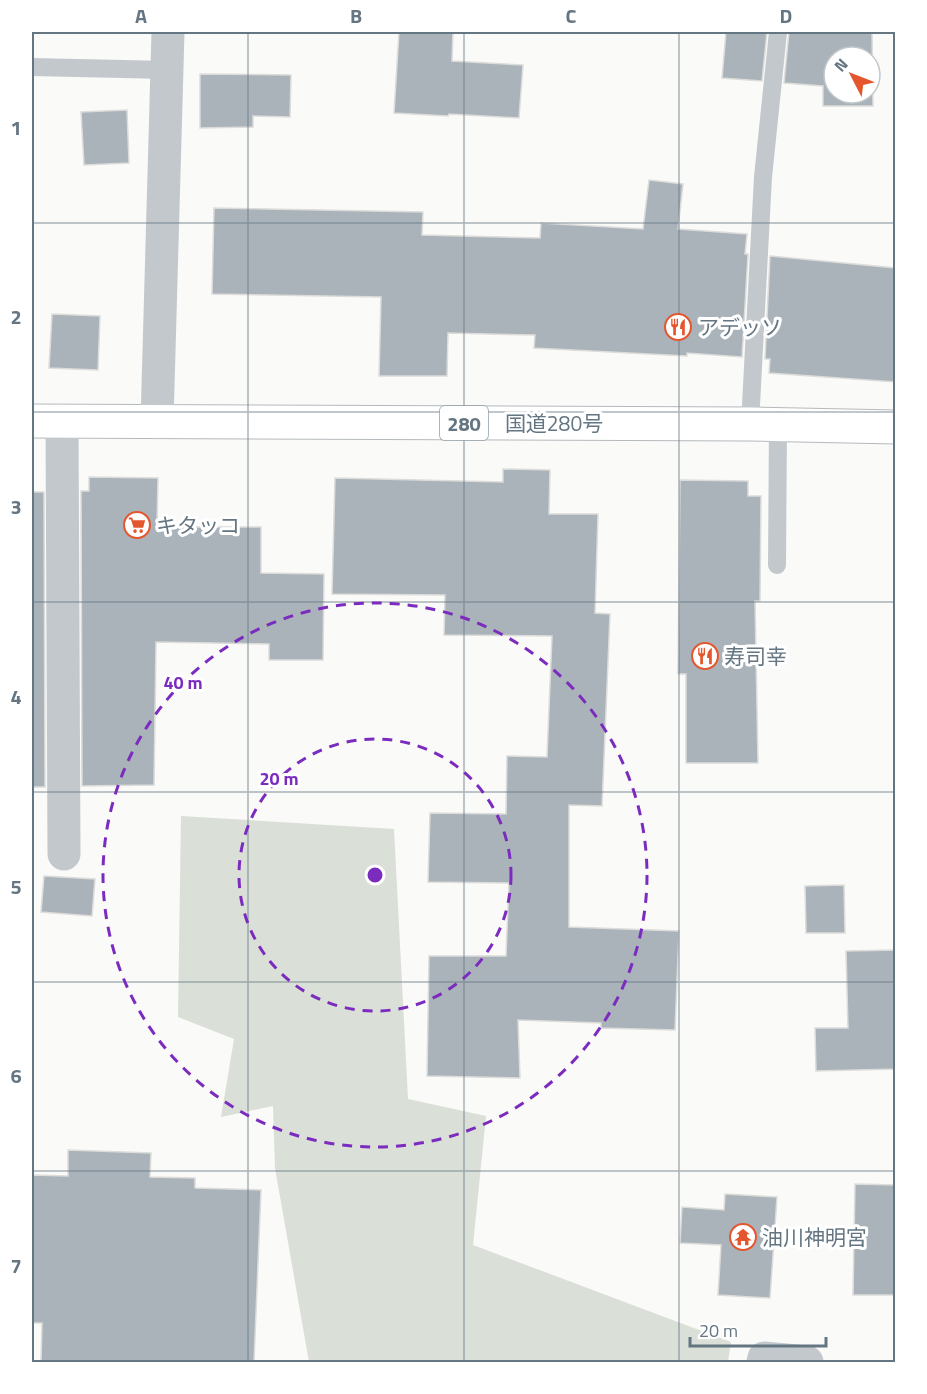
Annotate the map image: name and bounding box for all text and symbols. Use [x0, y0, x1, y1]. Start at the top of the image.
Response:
text: A [135, 0, 147, 31]
text: B [350, 0, 362, 31]
text: C [566, 0, 577, 31]
text: D [780, 0, 792, 31]
north arrow [822, 45, 882, 105]
text: N [828, 53, 853, 77]
text: 1 [10, 112, 22, 143]
text: 2 [10, 301, 22, 332]
place label: アデッソ [698, 311, 782, 343]
restaurant icon: アデッソ [663, 312, 693, 342]
road number: 280 [440, 406, 488, 440]
street label: 国道280号 [505, 407, 603, 439]
text: 3 [10, 491, 22, 522]
place label: キタッコ [156, 509, 240, 541]
supermarket icon: キタッコ [122, 510, 152, 540]
place label: 寿司幸 [724, 640, 787, 672]
restaurant icon: 寿司幸 [690, 641, 720, 671]
text: 40 m [163, 669, 203, 696]
text: 4 [10, 681, 22, 712]
text: 20 m [259, 765, 299, 792]
centre of rings [365, 865, 385, 885]
text: 5 [10, 871, 22, 902]
text: 6 [10, 1060, 22, 1091]
place label: 油川神明宮 [762, 1221, 867, 1253]
temple icon: 油川神明宮 [728, 1222, 758, 1252]
text: 7 [10, 1250, 22, 1281]
scale bar [690, 1310, 826, 1348]
text: 20 m [699, 1317, 738, 1344]

